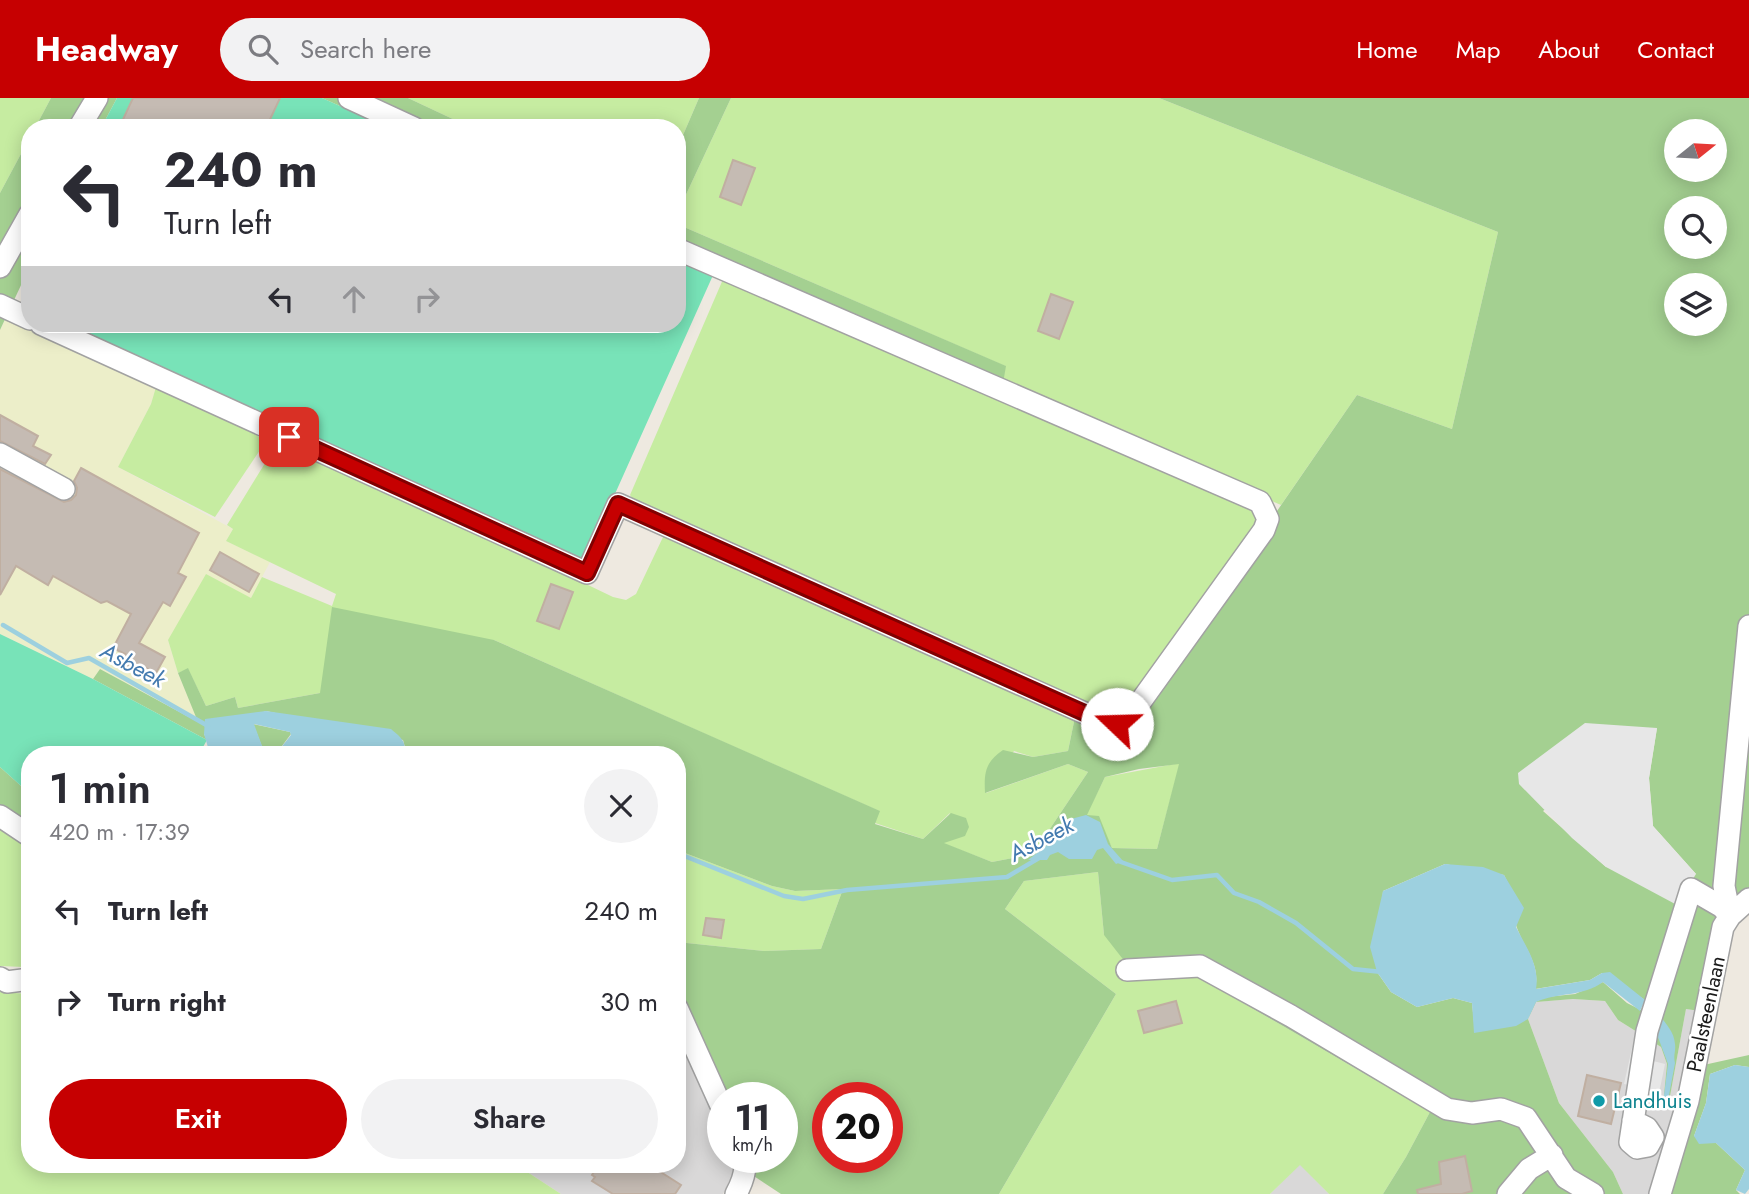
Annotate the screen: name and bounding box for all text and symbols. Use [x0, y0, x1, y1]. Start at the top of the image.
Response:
search box [220, 18, 710, 81]
text: Headway [35, 26, 178, 73]
icon: search [244, 30, 282, 68]
text: Search here [300, 30, 431, 68]
text: Home [1356, 32, 1418, 67]
text: Map [1456, 32, 1500, 67]
text: About [1538, 32, 1599, 67]
text: Contact [1637, 32, 1714, 67]
north arrow [1664, 119, 1727, 182]
map controls [1664, 119, 1727, 336]
text: 240 m [164, 135, 318, 205]
icon: left [49, 147, 140, 238]
button: search [1664, 196, 1727, 259]
text: Turn left [164, 200, 271, 246]
button: layers [1664, 273, 1727, 336]
icon: left [262, 280, 300, 318]
icon: ahead [335, 280, 373, 318]
icon: right [408, 280, 446, 318]
pin [259, 407, 319, 467]
icon: arrive [270, 418, 308, 456]
water label: Asbeek [94, 633, 173, 697]
position arrow [1080, 687, 1154, 761]
text: 1 min [49, 758, 151, 819]
button: close [584, 769, 658, 843]
water label: Asbeek [1002, 807, 1081, 871]
text: 420 m · 17:39 [49, 815, 190, 849]
icon: left [49, 892, 87, 930]
text: Turn left [108, 892, 208, 930]
text: 240 m [584, 892, 658, 930]
street label: Paalsteenlaan [1679, 953, 1733, 1075]
icon: right [49, 983, 87, 1021]
text: Turn right [108, 983, 226, 1021]
text: 30 m [600, 983, 658, 1021]
button: Exit [49, 1079, 347, 1159]
button: Share [361, 1079, 658, 1159]
speed limit sign: 20 [812, 1082, 903, 1173]
place label: Landhuis [1613, 1086, 1692, 1116]
text: 11 [735, 1093, 770, 1143]
marker: Landhuis [1591, 1093, 1607, 1109]
text: km/h [732, 1132, 773, 1158]

